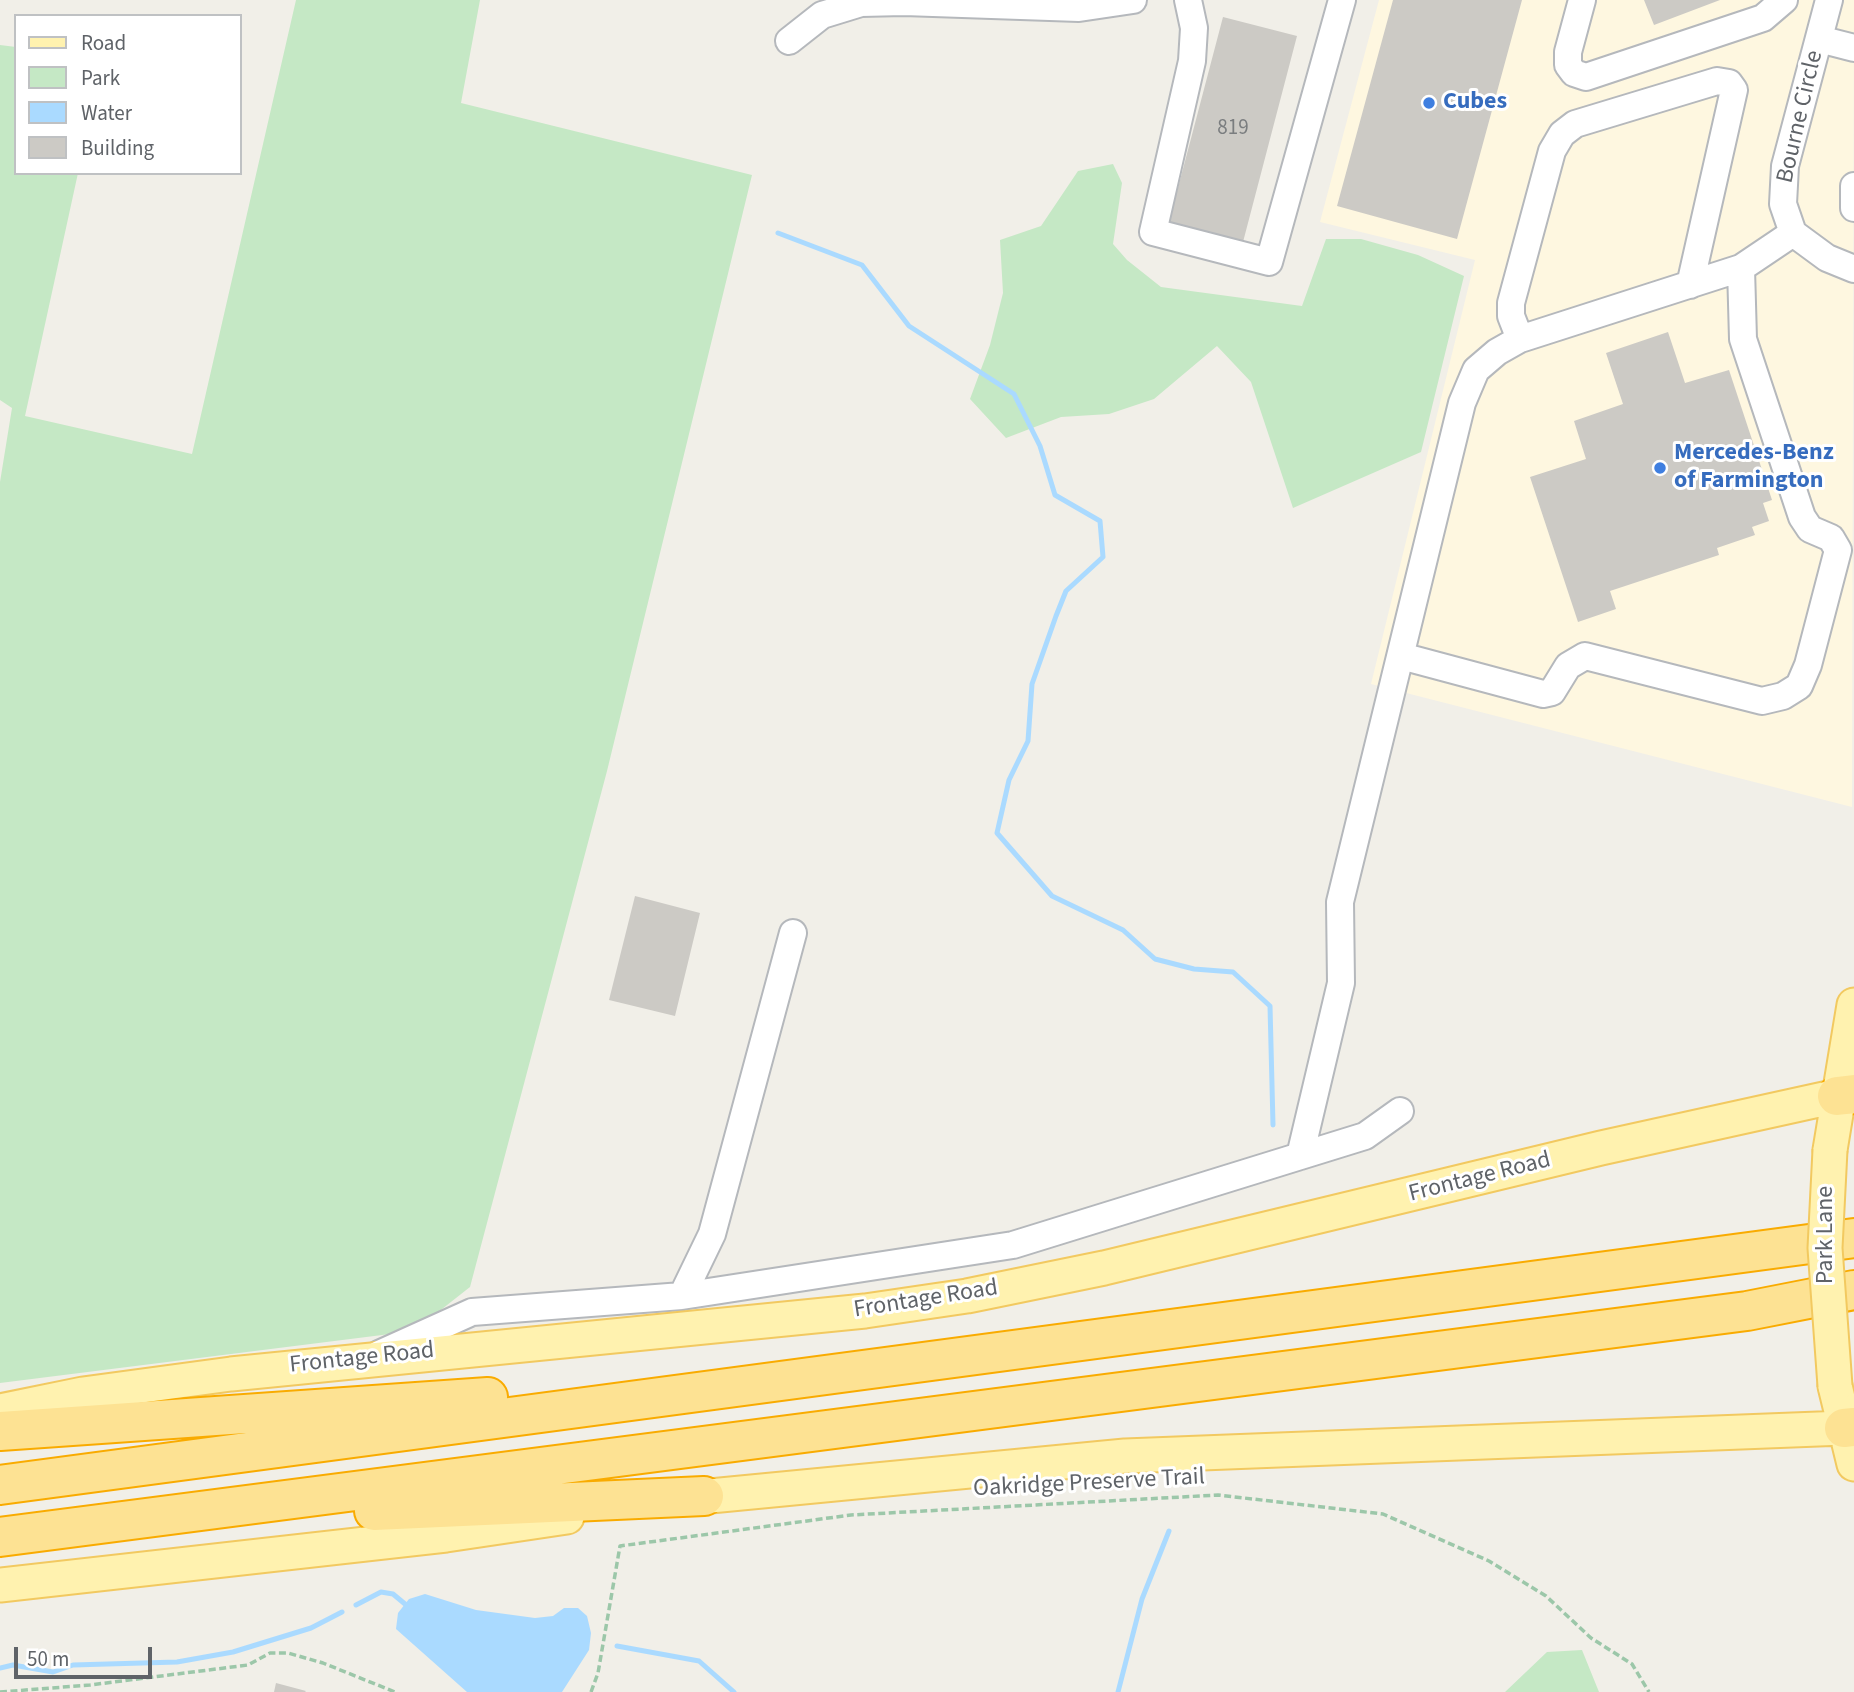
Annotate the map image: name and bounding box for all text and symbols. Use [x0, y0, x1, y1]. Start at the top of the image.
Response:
legend [14, 14, 242, 175]
text: Road [81, 28, 126, 58]
street label: Bourne Circle [1772, 48, 1830, 186]
text: Park [81, 63, 120, 93]
place label: Cubes [1443, 89, 1507, 117]
marker: Cubes [1421, 95, 1437, 111]
text: Water [81, 98, 132, 128]
house number: 819 [1217, 116, 1249, 142]
text: Building [81, 133, 154, 163]
place label: Mercedes-Benz of Farmington [1674, 440, 1834, 496]
marker: Mercedes-Benz of Farmington [1652, 460, 1668, 476]
street label: Frontage Road [1406, 1146, 1554, 1210]
street label: Park Lane [1813, 1186, 1841, 1284]
street label: Frontage Road [852, 1274, 1000, 1326]
street label: Frontage Road [288, 1337, 436, 1381]
street label: Oakridge Preserve Trail [972, 1464, 1206, 1504]
scale bar [18, 1632, 156, 1676]
text: 50 m [27, 1644, 69, 1674]

